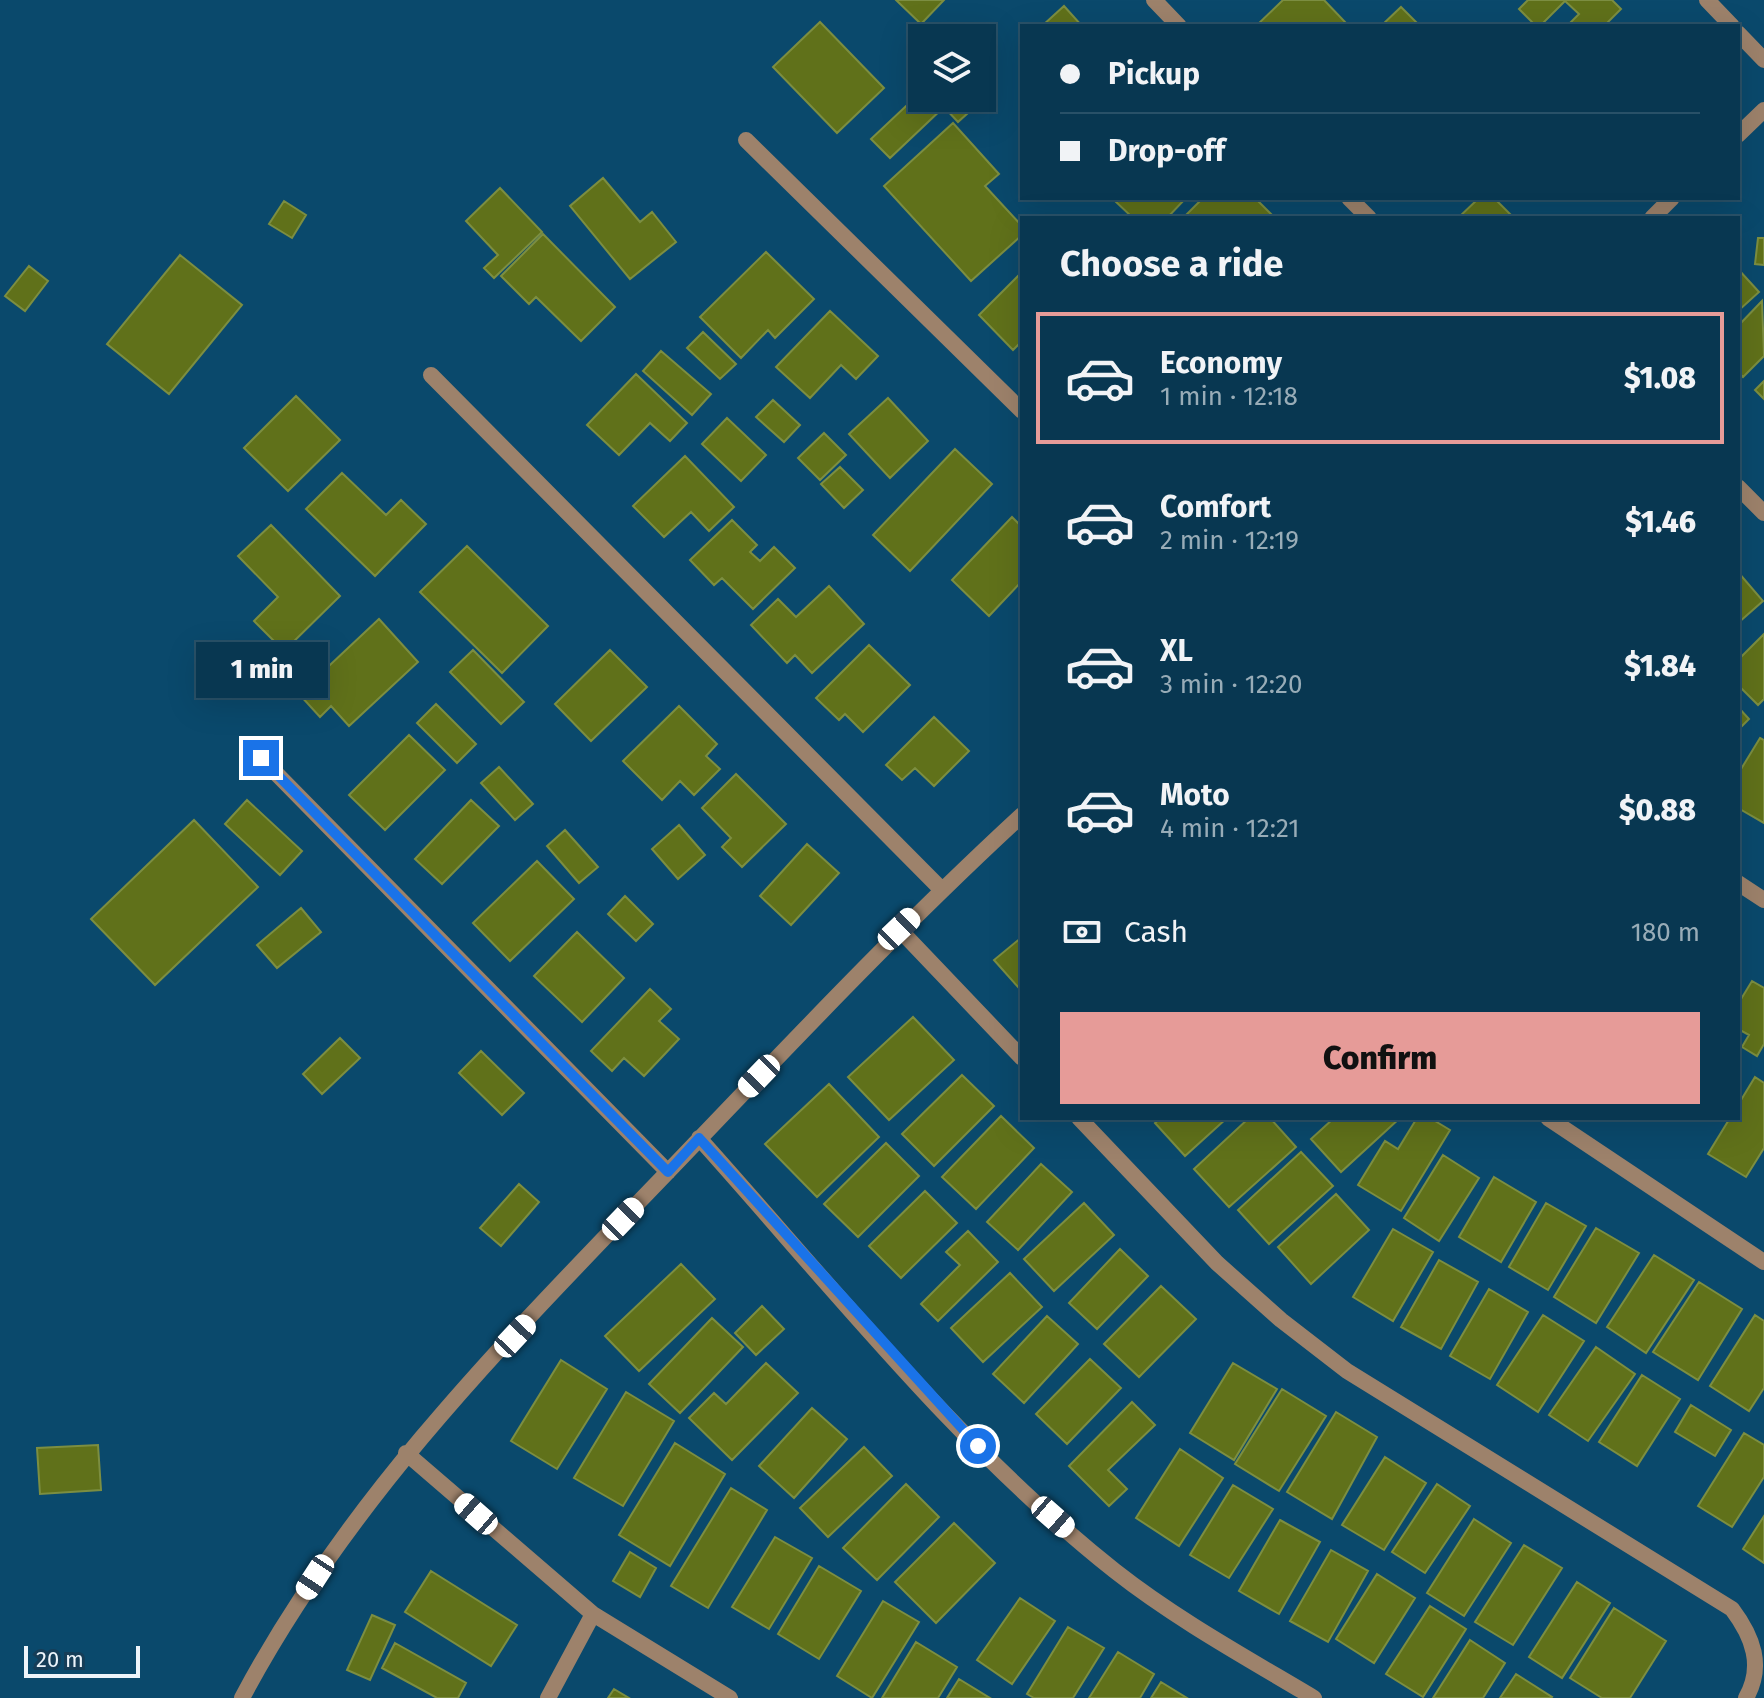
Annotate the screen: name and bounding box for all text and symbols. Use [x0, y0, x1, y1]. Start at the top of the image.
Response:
map controls [908, 24, 996, 112]
button: layers [908, 24, 996, 112]
text: Pickup [1108, 56, 1200, 92]
text: Drop-off [1108, 133, 1225, 169]
text: Choose a ride [1060, 242, 1283, 286]
icon: car [1064, 342, 1136, 414]
text: Economy [1160, 345, 1282, 381]
text: $1.08 [1624, 360, 1696, 396]
text: 1 min · 12:18 [1160, 381, 1298, 412]
icon: car [1064, 486, 1136, 558]
text: Comfort [1160, 489, 1271, 525]
text: $1.46 [1625, 504, 1696, 540]
text: 2 min · 12:19 [1160, 525, 1299, 556]
icon: car [1064, 630, 1136, 702]
text: XL [1160, 633, 1193, 669]
callout: 1 min [195, 642, 327, 698]
text: $1.84 [1624, 648, 1696, 684]
text: 1 min [231, 654, 293, 685]
text: 3 min · 12:20 [1160, 669, 1302, 700]
route end [243, 740, 279, 776]
icon: car [1064, 774, 1136, 846]
text: Moto [1160, 777, 1230, 813]
text: $0.88 [1619, 792, 1696, 828]
text: 4 min · 12:21 [1160, 813, 1299, 844]
car [873, 904, 925, 954]
icon: cash [1060, 910, 1104, 954]
text: Cash [1124, 914, 1188, 950]
text: 180 m [1631, 917, 1700, 948]
button: Confirm [1060, 1012, 1700, 1104]
car [734, 1050, 784, 1102]
car [598, 1193, 648, 1245]
car [490, 1310, 540, 1362]
route start [960, 1428, 996, 1464]
car [450, 1489, 502, 1539]
car [1027, 1492, 1079, 1542]
car [292, 1550, 338, 1604]
scale bar [24, 1642, 140, 1678]
text: 20 m [36, 1646, 84, 1673]

